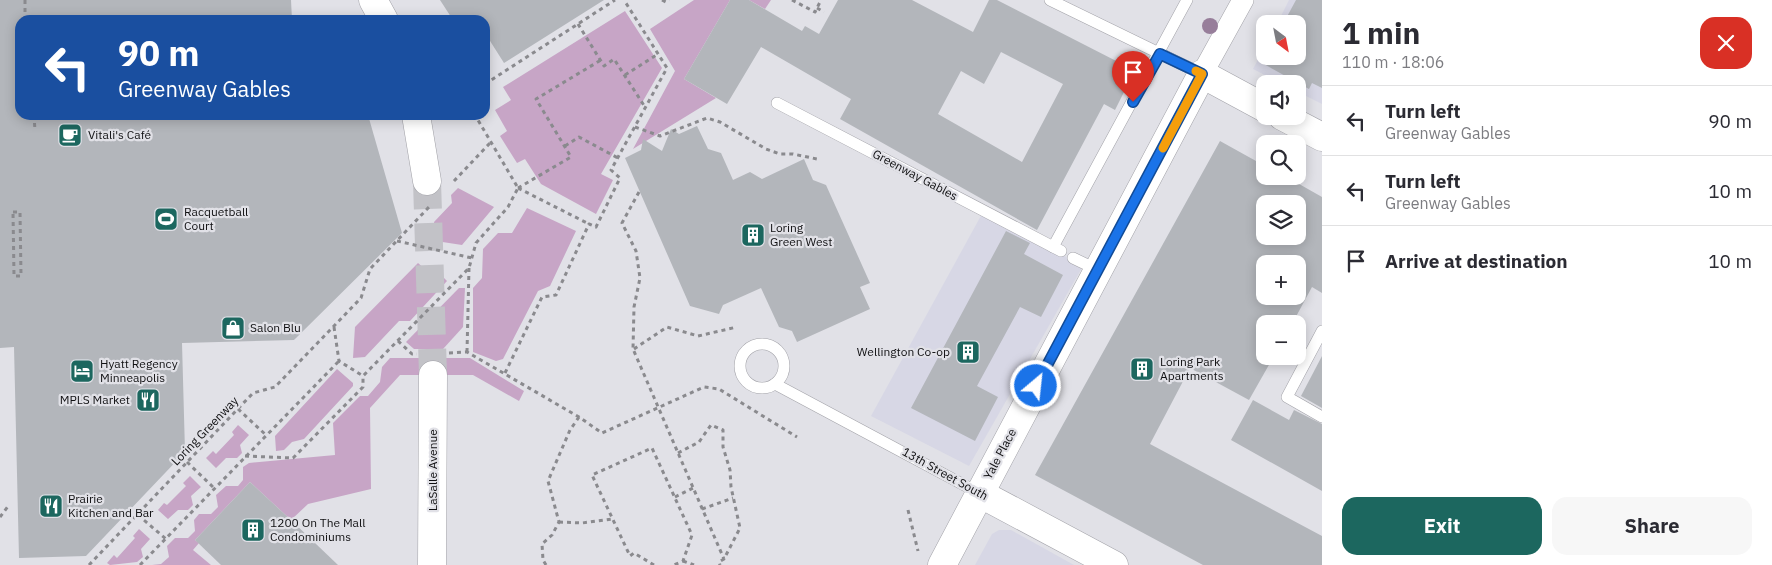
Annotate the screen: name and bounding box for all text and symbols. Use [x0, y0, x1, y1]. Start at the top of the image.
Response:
text: 1 min [1342, 13, 1420, 52]
north arrow [1256, 15, 1306, 65]
map controls [1256, 15, 1306, 365]
button: close [1700, 17, 1752, 69]
text: 90 m [118, 30, 200, 76]
icon: left [35, 35, 100, 100]
pin [1112, 51, 1154, 102]
text: 110 m · 18:06 [1342, 52, 1444, 72]
icon: arrive [1119, 58, 1147, 86]
text: Greenway Gables [118, 74, 291, 103]
button: sound [1256, 75, 1306, 125]
text: Turn left [1385, 99, 1461, 123]
icon: left [1342, 107, 1370, 135]
text: 90 m [1708, 109, 1752, 133]
cafe icon: Vitali's Café [57, 122, 83, 148]
text: Greenway Gables [1385, 123, 1511, 143]
place label: Vitali's Café [88, 127, 151, 142]
button: search [1256, 135, 1306, 185]
street label: Greenway Gables [870, 146, 961, 203]
text: Turn left [1385, 169, 1461, 193]
icon: left [1342, 177, 1370, 205]
text: 10 m [1708, 179, 1752, 203]
text: Greenway Gables [1385, 193, 1511, 213]
button: layers [1256, 195, 1306, 245]
place label: Racquetball Court [184, 204, 248, 233]
sports icon: Racquetball Court [153, 206, 179, 232]
place label: Loring Green West [770, 220, 833, 249]
building icon: Loring Green West [740, 222, 766, 248]
icon: arrive [1342, 247, 1370, 275]
text: Arrive at destination [1385, 249, 1568, 273]
text: 10 m [1708, 249, 1752, 273]
button: + [1256, 255, 1306, 305]
shop icon: Salon Blu [220, 315, 246, 341]
button: − [1256, 315, 1306, 365]
place label: Salon Blu [250, 320, 301, 335]
building icon: Wellington Co-op [955, 339, 981, 365]
place label: Wellington Co-op [857, 344, 950, 359]
place label: Loring Park Apartments [1160, 354, 1224, 383]
place label: Hyatt Regency Minneapolis [100, 356, 178, 385]
building icon: Loring Park Apartments [1129, 356, 1155, 382]
hotel icon: Hyatt Regency Minneapolis [69, 358, 95, 384]
position arrow [1009, 359, 1061, 411]
restaurant icon: MPLS Market [135, 387, 161, 413]
place label: MPLS Market [60, 392, 130, 407]
street label: Loring Greenway [168, 393, 241, 468]
street label: Yale Place [980, 426, 1019, 482]
street label: LaSalle Avenue [425, 429, 440, 511]
street label: 13th Street South [900, 444, 991, 503]
place label: Prairie Kitchen and Bar [68, 491, 154, 520]
restaurant icon: Prairie Kitchen and Bar [38, 493, 64, 519]
button: Exit [1342, 497, 1542, 555]
button: Share [1552, 497, 1752, 555]
place label: 1200 On The Mall Condominiums [270, 515, 366, 544]
building icon: 1200 On The Mall Condominiums [240, 517, 266, 543]

